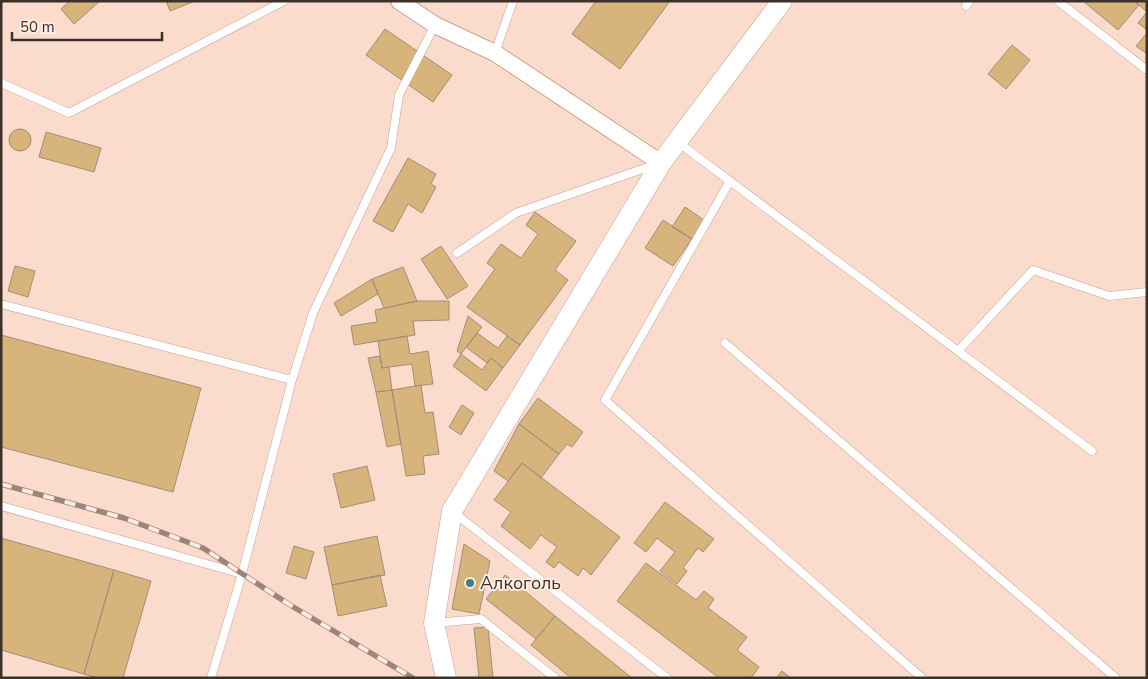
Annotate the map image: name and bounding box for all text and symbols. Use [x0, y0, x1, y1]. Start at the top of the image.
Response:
scale bar [12, 10, 162, 42]
text: 50 m [20, 17, 55, 37]
place label: Алкоголь [480, 571, 561, 595]
marker: Алкоголь [464, 577, 476, 589]

